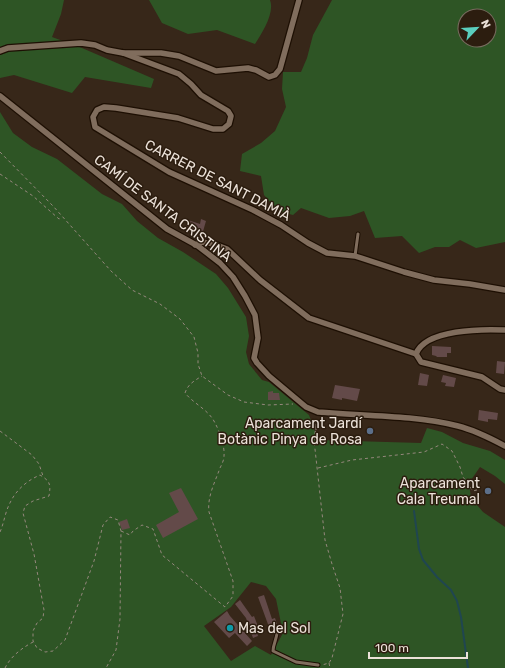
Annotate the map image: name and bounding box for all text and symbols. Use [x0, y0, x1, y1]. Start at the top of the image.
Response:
north arrow [457, 8, 497, 48]
text: N [478, 18, 493, 30]
street label: CARRER DE SANT DAMIÀ [142, 135, 295, 225]
street label: CAMÍ DE SANTA CRISTINA [91, 150, 236, 266]
place label: Aparcament Jardí Botànic Pinya de Rosa [218, 415, 363, 448]
marker: Aparcament Jardí Botànic Pinya de Rosa [365, 426, 375, 436]
place label: Aparcament Cala Treumal [397, 475, 481, 508]
marker: Aparcament Cala Treumal [483, 486, 493, 496]
place label: Mas del Sol [238, 620, 311, 637]
marker: Mas del Sol [225, 623, 235, 633]
scale bar [369, 634, 467, 660]
text: 100 m [375, 641, 409, 655]

